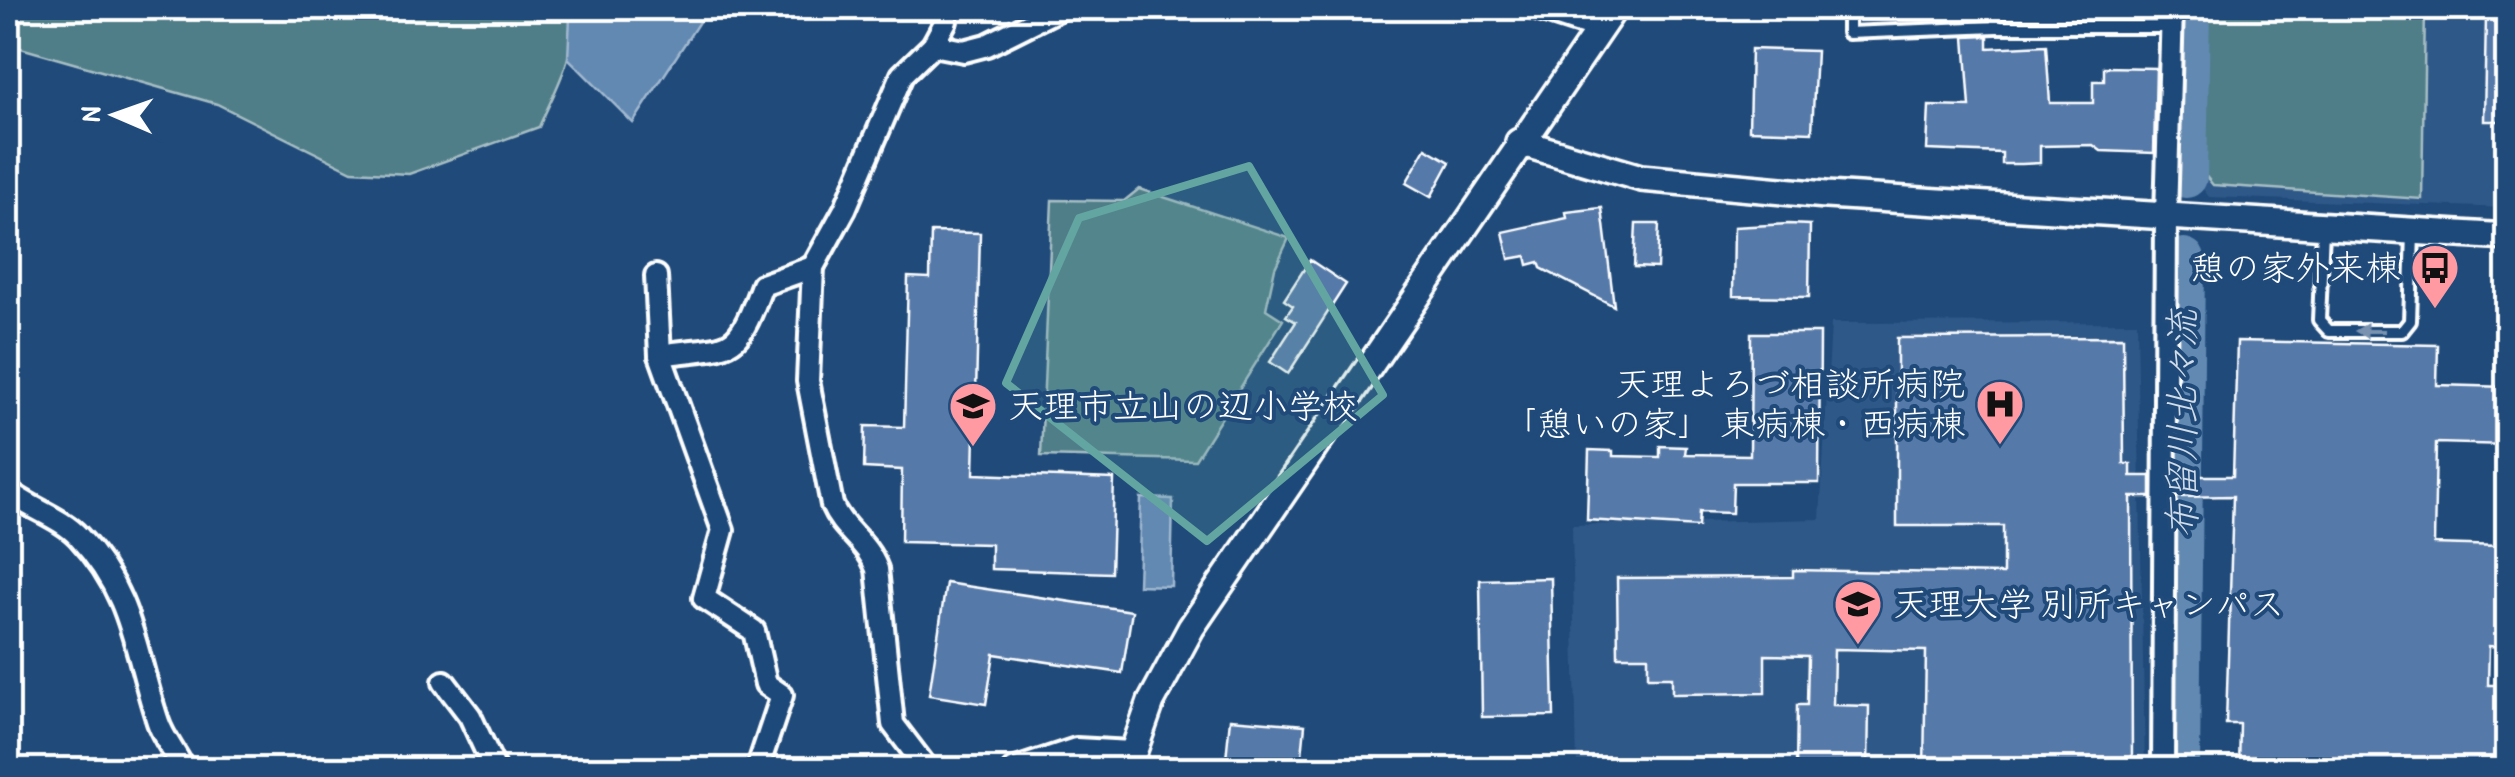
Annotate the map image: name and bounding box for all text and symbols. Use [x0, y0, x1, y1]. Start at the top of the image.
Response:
north arrow [65, 65, 165, 165]
text: N [71, 106, 109, 122]
bus stop icon: 憩の家外来棟 [2409, 242, 2461, 310]
place label: 憩の家外来棟 [2190, 244, 2400, 291]
water label: 布留川北々流 [2155, 308, 2207, 538]
one-way arrow [2354, 323, 2386, 339]
place label: 天理よろづ相談所病院 「憩いの家」 東病棟・西病棟 [1502, 360, 1965, 447]
hospital icon: 天理よろづ相談所病院 「憩いの家」 東病棟・西病棟 [1974, 378, 2026, 446]
school or university icon: 天理市立山の辺小学校 [947, 380, 999, 448]
place label: 天理市立山の辺小学校 [1008, 382, 1358, 429]
school or university icon: 天理大学 別所キャンパス [1832, 578, 1884, 646]
place label: 天理大学 別所キャンパス [1893, 580, 2285, 627]

